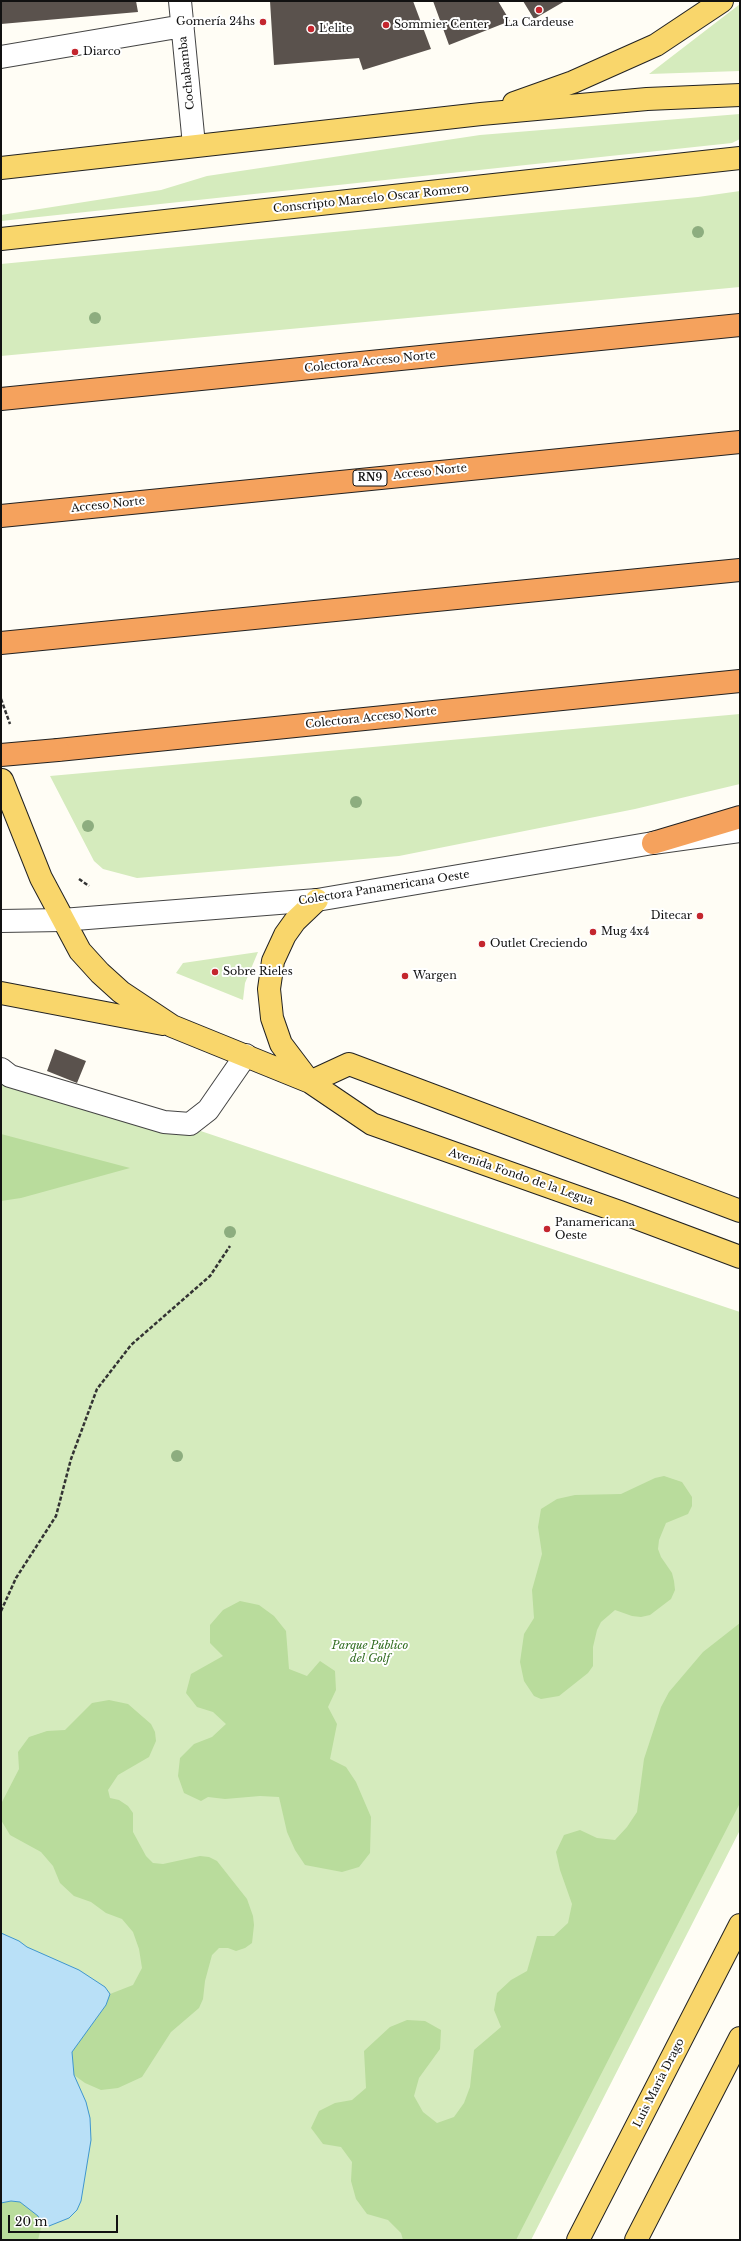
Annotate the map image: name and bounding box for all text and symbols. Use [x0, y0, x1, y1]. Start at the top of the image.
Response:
marker: La Cardeuse [534, 5, 544, 15]
place label: Gomería 24hs [176, 15, 255, 29]
place label: La Cardeuse [504, 16, 574, 30]
marker: Gomería 24hs [258, 17, 268, 27]
place label: Sommier Center [394, 18, 489, 32]
marker: Sommier Center [381, 20, 391, 30]
place label: L'elite [319, 22, 352, 36]
marker: L'elite [306, 24, 316, 34]
street label: Cochabamba [177, 36, 197, 110]
place label: Diarco [83, 45, 121, 59]
marker: Diarco [70, 47, 80, 57]
street label: Conscripto Marcelo Oscar Romero [272, 182, 470, 216]
street label: Colectora Acceso Norte [304, 349, 436, 375]
street label: Acceso Norte [392, 462, 468, 482]
road number: RN9 [353, 470, 387, 486]
street label: Acceso Norte [70, 495, 146, 515]
street label: Colectora Acceso Norte [305, 705, 437, 731]
street label: Colectora Panamericana Oeste [298, 868, 470, 908]
place label: Ditecar [651, 909, 692, 923]
marker: Ditecar [695, 911, 705, 921]
place label: Mug 4x4 [601, 925, 649, 939]
marker: Mug 4x4 [588, 927, 598, 937]
place label: Outlet Creciendo [490, 937, 588, 951]
marker: Outlet Creciendo [477, 939, 487, 949]
place label: Sobre Rieles [223, 965, 293, 979]
marker: Sobre Rieles [210, 967, 220, 977]
place label: Wargen [413, 969, 457, 983]
marker: Wargen [400, 971, 410, 981]
street label: Avenida Fondo de la Legua [447, 1146, 595, 1208]
place label: Panamericana Oeste [555, 1216, 635, 1242]
marker: Panamericana Oeste [542, 1224, 552, 1234]
park label: Parque Público del Golf [332, 1639, 408, 1665]
street label: Luis María Drago [631, 2036, 687, 2130]
scale bar [10, 2207, 120, 2233]
text: 20 m [15, 2214, 47, 2229]

